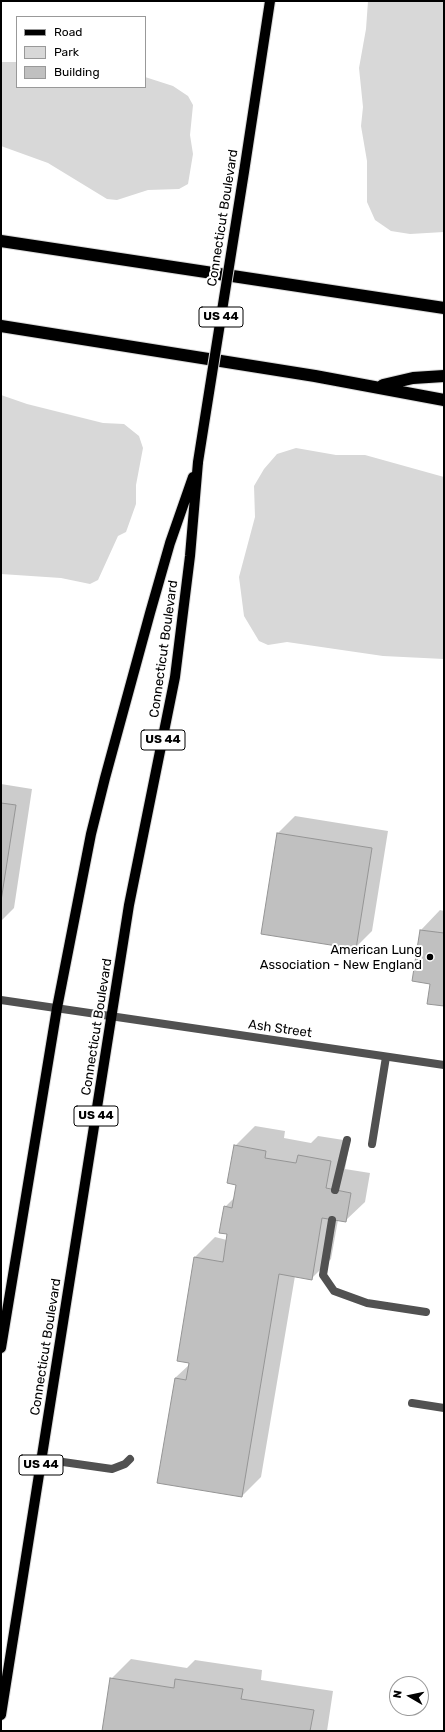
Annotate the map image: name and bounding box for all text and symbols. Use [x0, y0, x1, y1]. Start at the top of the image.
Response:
legend [16, 16, 146, 88]
text: Road [54, 25, 82, 39]
text: Park [54, 45, 79, 59]
text: Building [54, 65, 100, 79]
street label: Connecticut Boulevard [204, 148, 242, 288]
road number: US 44 [199, 307, 243, 327]
street label: Connecticut Boulevard [147, 579, 181, 719]
road number: US 44 [141, 730, 185, 750]
place label: American Lung Association - New England [260, 942, 422, 973]
marker: American Lung Association - New England [425, 952, 435, 962]
street label: Connecticut Boulevard [78, 957, 116, 1097]
street label: Ash Street [247, 1017, 313, 1041]
road number: US 44 [74, 1106, 118, 1126]
street label: Connecticut Boulevard [27, 1277, 65, 1417]
road number: US 44 [19, 1455, 63, 1475]
north arrow [389, 1676, 429, 1716]
text: N [391, 1689, 405, 1699]

